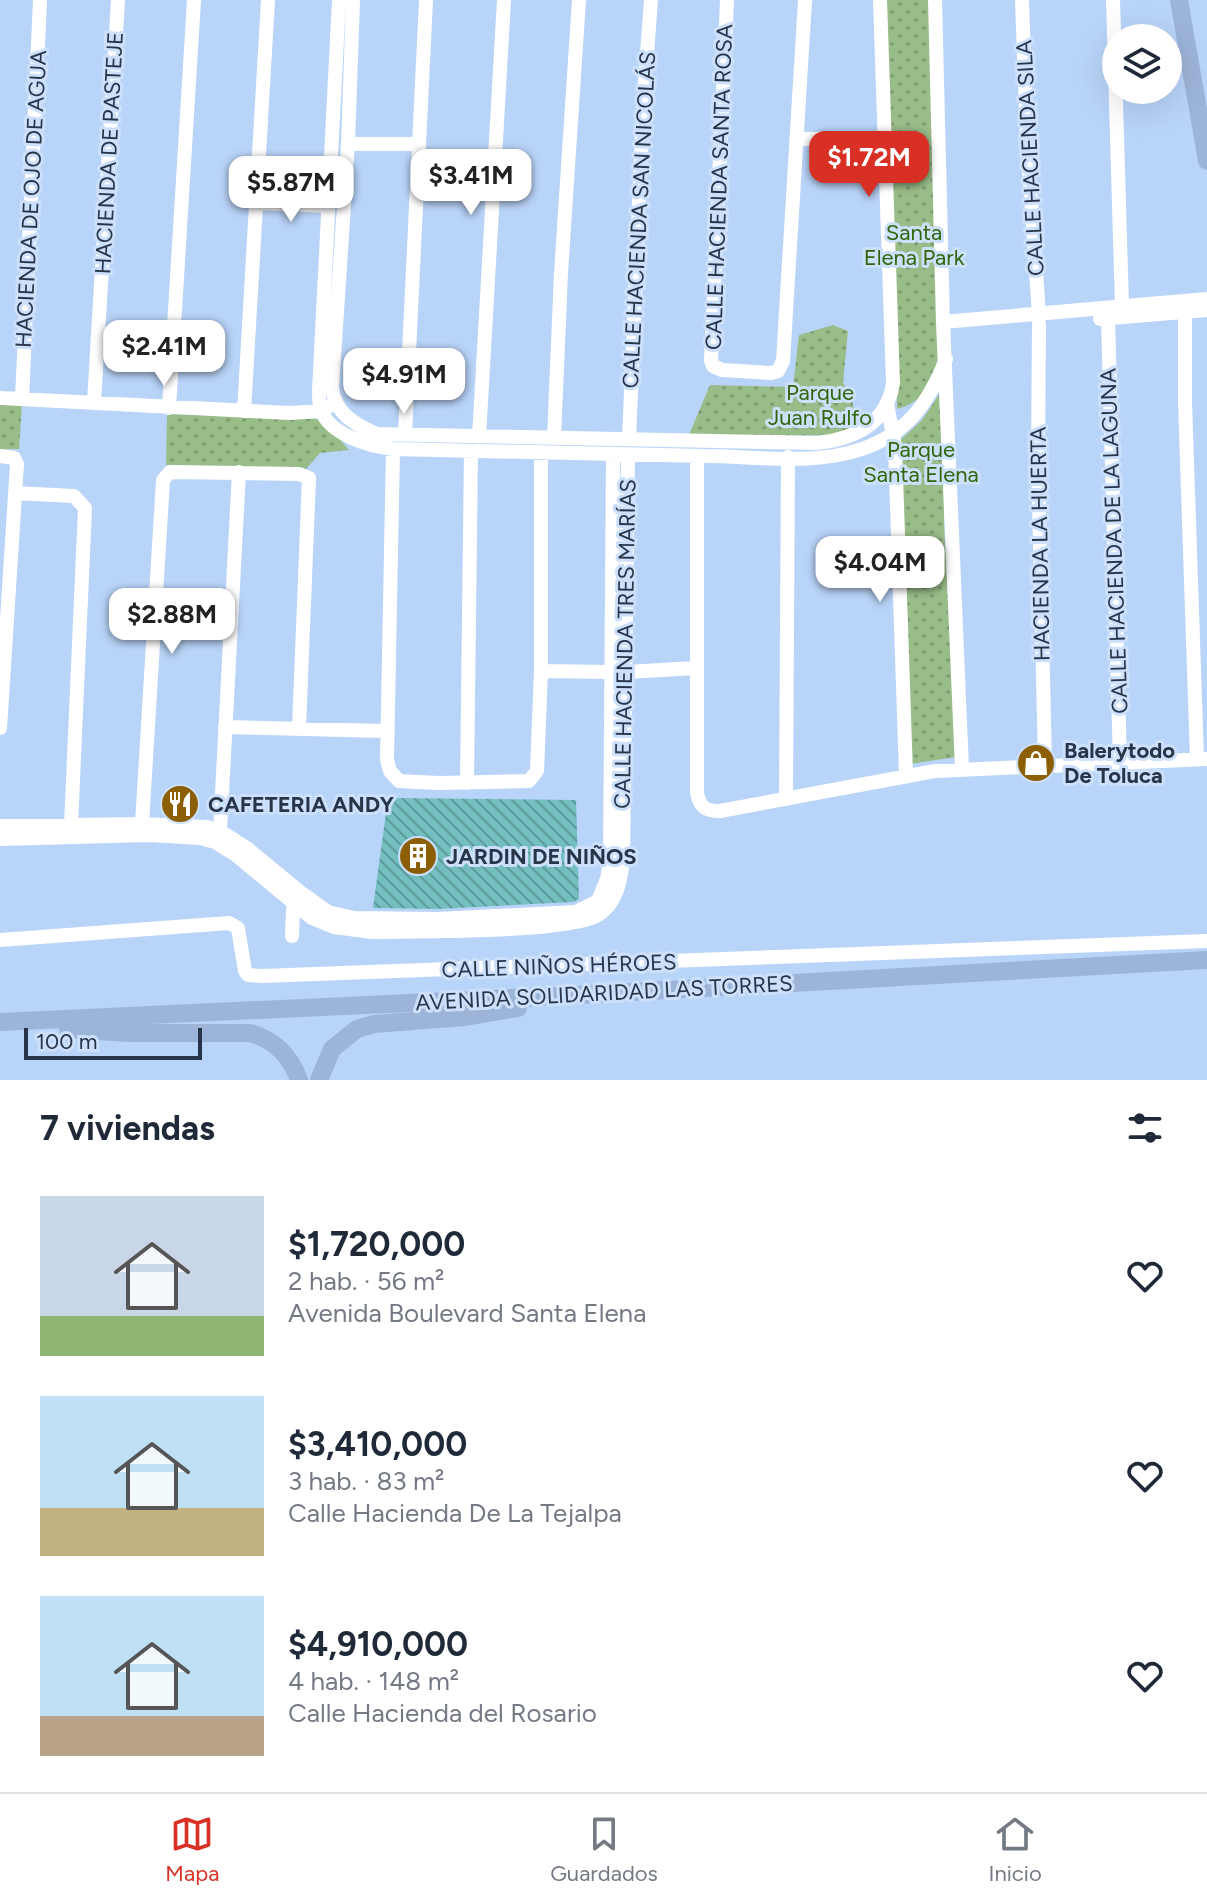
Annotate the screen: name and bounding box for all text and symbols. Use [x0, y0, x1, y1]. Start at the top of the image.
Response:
street label: CALLE HACIENDA SANTA ROSA [700, 24, 738, 350]
map controls [1102, 24, 1182, 104]
button: layers [1102, 24, 1182, 104]
street label: HACIENDA DE PASTEJE [89, 31, 129, 275]
street label: CALLE HACIENDA SILA [1010, 39, 1050, 277]
street label: HACIENDA DE OJO DE AGUA [10, 49, 52, 348]
street label: CALLE HACIENDA SAN NICOLÁS [617, 51, 661, 389]
pin: $1.72M [804, 131, 934, 199]
text: $1.72M [827, 141, 911, 173]
pin: $3.41M [406, 149, 536, 217]
pin: $5.87M [226, 156, 356, 224]
text: $3.41M [428, 159, 514, 191]
text: $5.87M [247, 166, 335, 198]
park label: Santa Elena Park [864, 219, 965, 271]
pin: $2.41M [99, 320, 229, 388]
text: $2.41M [121, 330, 207, 362]
pin: $4.91M [339, 348, 469, 416]
text: $4.91M [361, 358, 447, 390]
street label: CALLE HACIENDA DE LA LAGUNA [1094, 368, 1134, 714]
park label: Parque Juan Rulfo [768, 379, 872, 431]
street label: HACIENDA LA HUERTA [1024, 426, 1056, 661]
park label: Parque Santa Elena [863, 436, 979, 488]
street label: CALLE HACIENDA TRES MARÍAS [609, 479, 641, 809]
pin: $4.04M [815, 536, 945, 604]
text: $4.04M [834, 546, 926, 578]
pin: $2.88M [107, 588, 237, 656]
text: $2.88M [127, 598, 217, 630]
place label: Balerytodo De Toluca [1064, 737, 1175, 789]
shop icon: Balerytodo De Toluca [1015, 742, 1057, 784]
restaurant icon: CAFETERIA ANDY [159, 783, 201, 825]
place label: CAFETERIA ANDY [208, 791, 395, 818]
building icon: JARDIN DE NIÑOS [397, 835, 439, 877]
place label: JARDIN DE NIÑOS [446, 843, 637, 870]
street label: CALLE NIÑOS HÉROES [441, 948, 677, 984]
street label: AVENIDA SOLIDARIDAD LAS TORRES [415, 970, 793, 1016]
scale bar [24, 1024, 202, 1060]
text: 100 m [36, 1028, 97, 1055]
icon: filters [1123, 1106, 1167, 1150]
text: 7 viviendas [40, 1108, 215, 1149]
text: $1,720,000 [288, 1224, 465, 1265]
icon: home [104, 1228, 200, 1324]
icon: heart [1123, 1254, 1167, 1298]
text: 2 hab. · 56 m² [288, 1265, 444, 1297]
text: Avenida Boulevard Santa Elena [288, 1297, 646, 1329]
text: $3,410,000 [288, 1424, 467, 1465]
icon: home [104, 1428, 200, 1524]
icon: heart [1123, 1454, 1167, 1498]
text: 3 hab. · 83 m² [288, 1465, 444, 1497]
text: Calle Hacienda De La Tejalpa [288, 1497, 622, 1529]
text: $4,910,000 [288, 1624, 468, 1665]
icon: home [104, 1628, 200, 1724]
icon: heart [1123, 1654, 1167, 1698]
text: 4 hab. · 148 m² [288, 1665, 459, 1697]
text: Calle Hacienda del Rosario [288, 1697, 597, 1729]
tab: Mapa [165, 1812, 219, 1887]
tab: Guardados [550, 1812, 658, 1887]
tab: Inicio [989, 1812, 1042, 1887]

